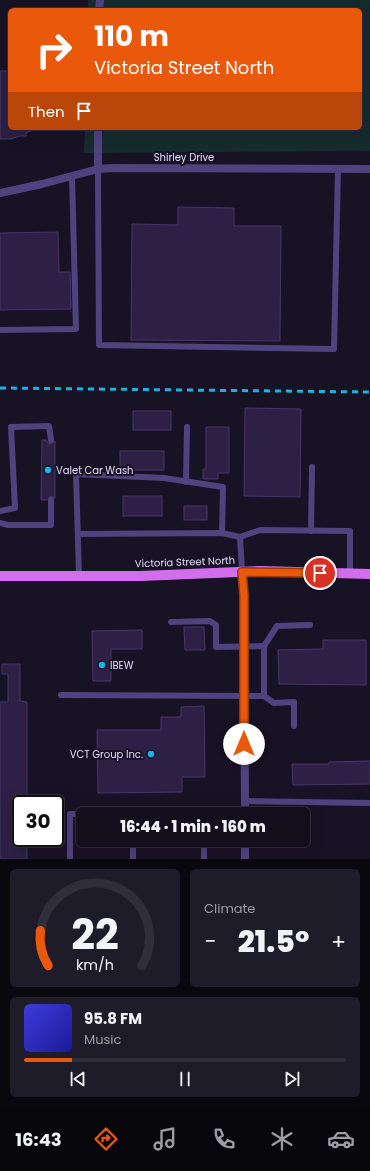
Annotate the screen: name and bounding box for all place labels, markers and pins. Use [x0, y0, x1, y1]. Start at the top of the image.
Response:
place label: Valet Car Wash [56, 463, 134, 478]
marker: Valet Car Wash [43, 465, 53, 475]
pin [303, 556, 337, 590]
place label: IBEW [110, 658, 134, 673]
marker: IBEW [97, 660, 107, 670]
place label: VCT Group Inc. [70, 747, 143, 762]
marker: VCT Group Inc. [146, 749, 156, 759]

